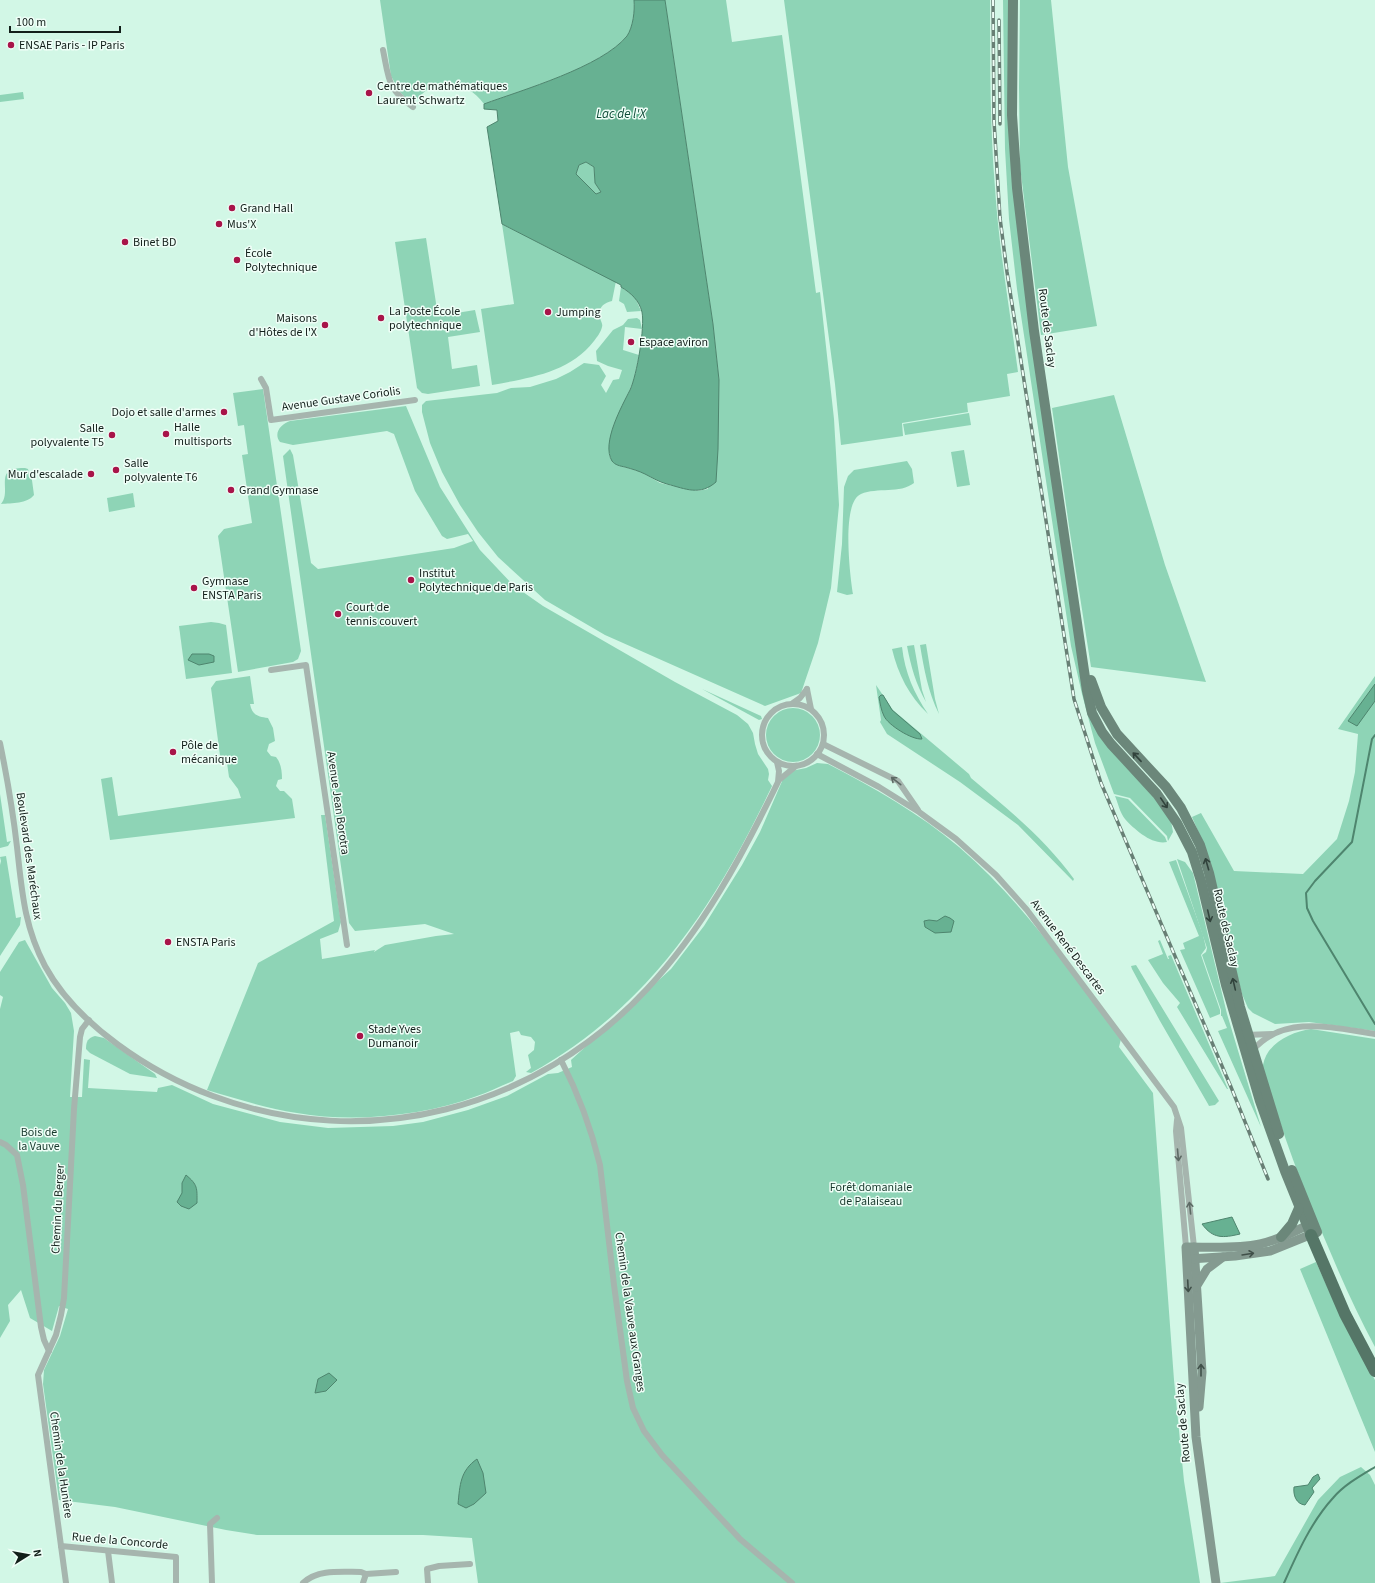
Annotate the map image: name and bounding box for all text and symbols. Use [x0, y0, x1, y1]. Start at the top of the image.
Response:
scale bar [10, 8, 120, 34]
text: 100 m [16, 14, 46, 31]
place label: ENSAE Paris - IP Paris [19, 37, 125, 54]
marker: ENSAE Paris - IP Paris [6, 40, 16, 50]
place label: Centre de mathématiques Laurent Schwartz [377, 78, 507, 109]
marker: Centre de mathématiques Laurent Schwartz [364, 88, 374, 98]
water label: Lac de l'X [596, 105, 647, 123]
place label: Grand Hall [240, 200, 293, 217]
marker: Grand Hall [227, 203, 237, 213]
place label: Mus'X [227, 216, 256, 233]
marker: Mus'X [214, 219, 224, 229]
place label: Binet BD [133, 234, 176, 251]
marker: Binet BD [120, 237, 130, 247]
place label: École Polytechnique [245, 245, 317, 276]
marker: École Polytechnique [232, 255, 242, 265]
street label: Route de Saclay [1034, 287, 1060, 369]
place label: La Poste École polytechnique [389, 303, 461, 334]
place label: Jumping [556, 304, 600, 321]
marker: Jumping [543, 307, 553, 317]
place label: Maisons d'Hôtes de l'X [249, 310, 317, 341]
marker: La Poste École polytechnique [376, 313, 386, 323]
marker: Maisons d'Hôtes de l'X [320, 320, 330, 330]
place label: Espace aviron [639, 334, 708, 351]
marker: Espace aviron [626, 337, 636, 347]
street label: Avenue Gustave Coriolis [280, 382, 402, 416]
place label: Dojo et salle d'armes [112, 404, 216, 421]
marker: Dojo et salle d'armes [219, 407, 229, 417]
place label: Halle multisports [174, 419, 232, 450]
place label: Salle polyvalente T5 [31, 420, 104, 451]
marker: Halle multisports [161, 429, 171, 439]
marker: Salle polyvalente T5 [107, 430, 117, 440]
place label: Salle polyvalente T6 [124, 455, 197, 486]
marker: Salle polyvalente T6 [111, 465, 121, 475]
place label: Mur d'escalade [8, 466, 83, 483]
marker: Mur d'escalade [86, 469, 96, 479]
place label: Grand Gymnase [239, 482, 319, 499]
marker: Grand Gymnase [226, 485, 236, 495]
place label: Institut Polytechnique de Paris [419, 565, 533, 596]
place label: Gymnase ENSTA Paris [202, 573, 262, 604]
marker: Institut Polytechnique de Paris [406, 575, 416, 585]
marker: Gymnase ENSTA Paris [189, 583, 199, 593]
place label: Court de tennis couvert [346, 599, 417, 630]
marker: Court de tennis couvert [333, 609, 343, 619]
place label: Pôle de mécanique [181, 737, 237, 768]
marker: Pôle de mécanique [168, 747, 178, 757]
street label: Avenue Jean Borotra [322, 750, 354, 856]
one-way arrow [1132, 751, 1141, 762]
one-way arrow [890, 777, 901, 785]
street label: Boulevard des Maréchaux [12, 791, 46, 921]
one-way arrow [1160, 798, 1168, 809]
one-way arrow [1202, 858, 1210, 871]
street label: Route de Saclay [1209, 887, 1243, 969]
street label: Avenue René Descartes [1026, 896, 1110, 998]
one-way arrow [1206, 909, 1214, 922]
place label: ENSTA Paris [176, 934, 236, 951]
marker: ENSTA Paris [163, 937, 173, 947]
one-way arrow [1230, 978, 1238, 991]
place label: Stade Yves Dumanoir [368, 1021, 421, 1052]
marker: Stade Yves Dumanoir [355, 1031, 365, 1041]
park label: Bois de la Vauve [18, 1124, 60, 1155]
one-way arrow [1174, 1148, 1181, 1161]
street label: Chemin du Berger [47, 1163, 69, 1254]
park label: Forêt domaniale de Palaiseau [830, 1179, 912, 1210]
one-way arrow [1186, 1202, 1194, 1215]
street label: Chemin de la Vauve aux Granges [610, 1231, 650, 1393]
one-way arrow [1241, 1250, 1254, 1258]
one-way arrow [1184, 1279, 1191, 1292]
one-way arrow [1197, 1364, 1205, 1377]
street label: Route de Saclay [1171, 1382, 1195, 1463]
street label: Chemin de la Hunière [45, 1411, 77, 1519]
street label: Rue de la Concorde [71, 1528, 169, 1554]
north arrow [8, 1535, 48, 1575]
text: N [29, 1548, 45, 1558]

